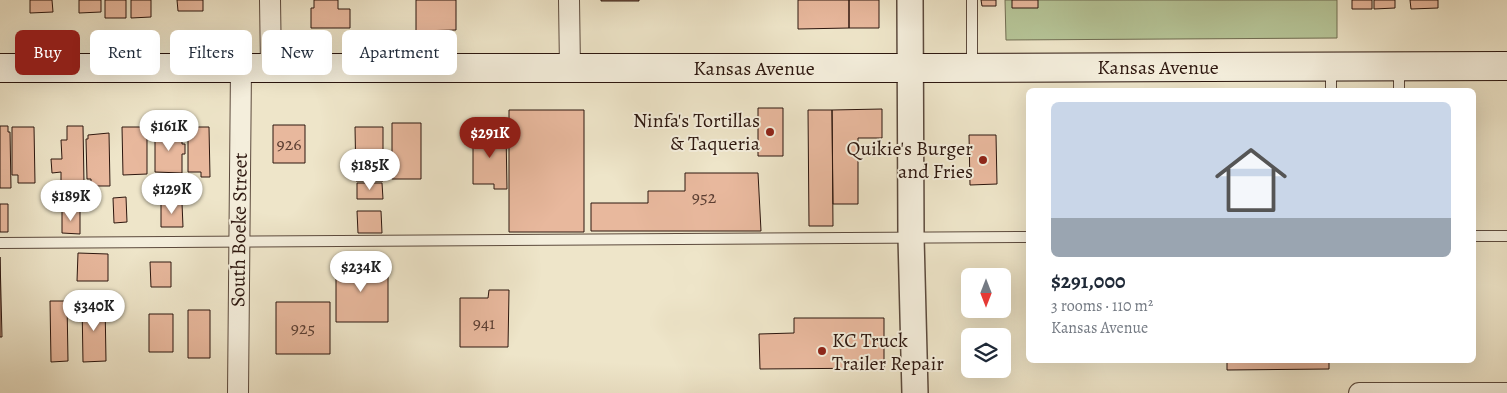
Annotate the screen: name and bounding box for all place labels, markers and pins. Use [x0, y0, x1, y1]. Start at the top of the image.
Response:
place label: Ninfa's Tortillas & Taqueria [633, 107, 761, 157]
pin: $161K [134, 110, 204, 152]
pin: $291K [455, 116, 525, 159]
marker: Ninfa's Tortillas & Taqueria [764, 126, 776, 138]
place label: Quikie's Burger and Fries [846, 135, 973, 185]
pin: $185K [335, 148, 405, 191]
marker: Quikie's Burger and Fries [977, 154, 989, 166]
pin: $129K [137, 172, 207, 215]
pin: $189K [36, 180, 106, 222]
pin: $234K [326, 250, 396, 293]
pin: $340K [59, 290, 129, 332]
place label: KC Truck Trailer Repair [832, 327, 944, 377]
marker: KC Truck Trailer Repair [816, 345, 828, 357]

